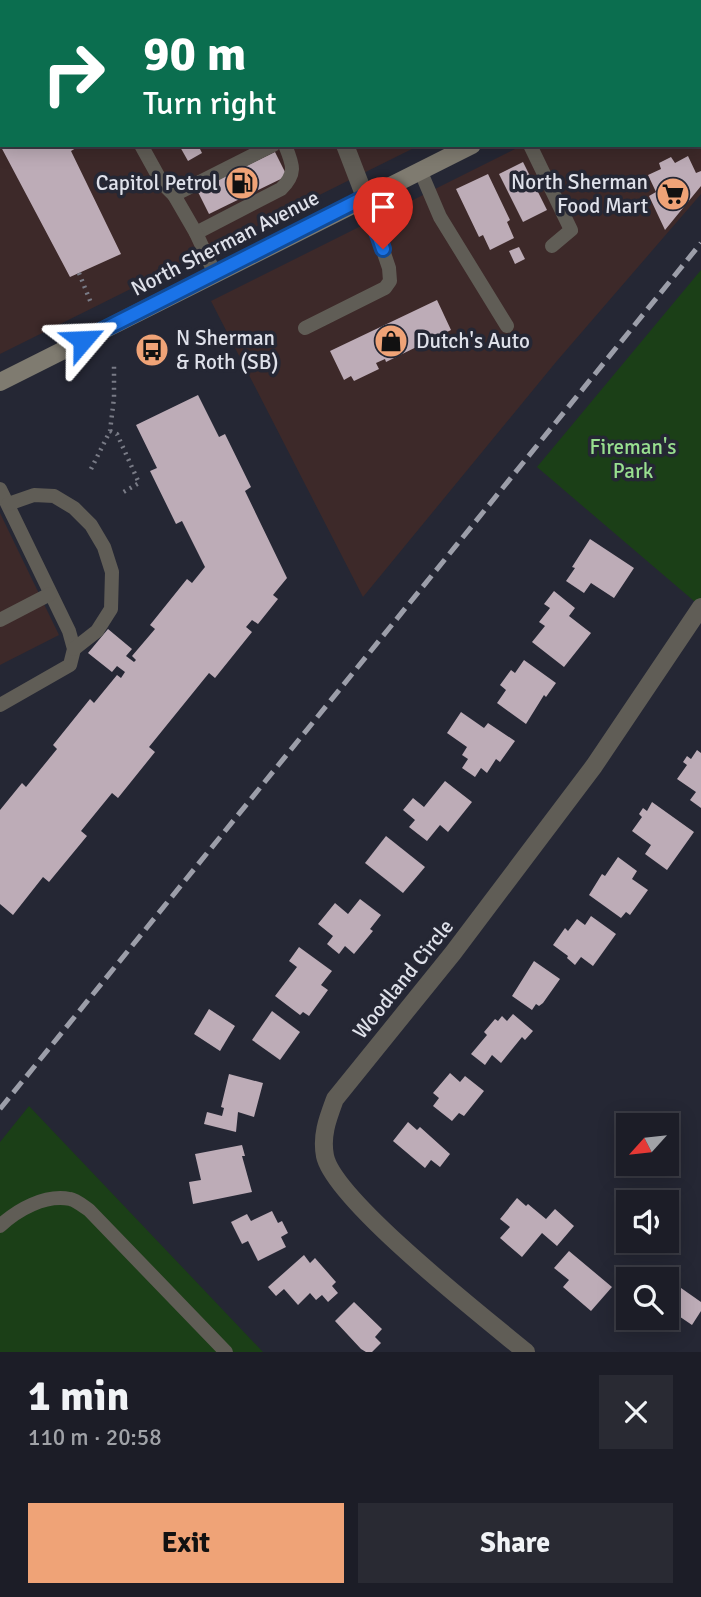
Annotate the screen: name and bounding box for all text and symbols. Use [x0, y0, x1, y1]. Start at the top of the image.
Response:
text: 90 m [143, 24, 246, 84]
icon: right [28, 28, 119, 119]
text: Turn right [143, 84, 276, 123]
fuel station icon: Capitol Petrol [223, 164, 261, 202]
place label: North Sherman Food Mart [511, 169, 648, 219]
place label: Capitol Petrol [96, 170, 218, 196]
supermarket icon: North Sherman Food Mart [654, 175, 692, 213]
pin [353, 177, 413, 249]
street label: North Sherman Avenue [127, 184, 323, 302]
icon: arrive [364, 188, 402, 226]
position arrow [46, 303, 120, 377]
shop icon: Dutch's Auto [372, 322, 410, 360]
place label: N Sherman & Roth (SB) [176, 325, 278, 375]
place label: Dutch's Auto [416, 328, 530, 354]
bus stop icon: N Sherman & Roth (SB) [133, 331, 171, 369]
park label: Fireman's Park [590, 434, 676, 484]
street label: Woodland Circle [347, 914, 459, 1044]
north arrow [616, 1113, 679, 1176]
map controls [616, 1113, 679, 1330]
button: sound [616, 1190, 679, 1253]
button: search [616, 1267, 679, 1330]
text: 1 min [28, 1371, 129, 1422]
button: close [599, 1375, 673, 1449]
text: 110 m · 20:58 [28, 1423, 162, 1452]
button: Exit [28, 1503, 344, 1583]
button: Share [358, 1503, 673, 1583]

